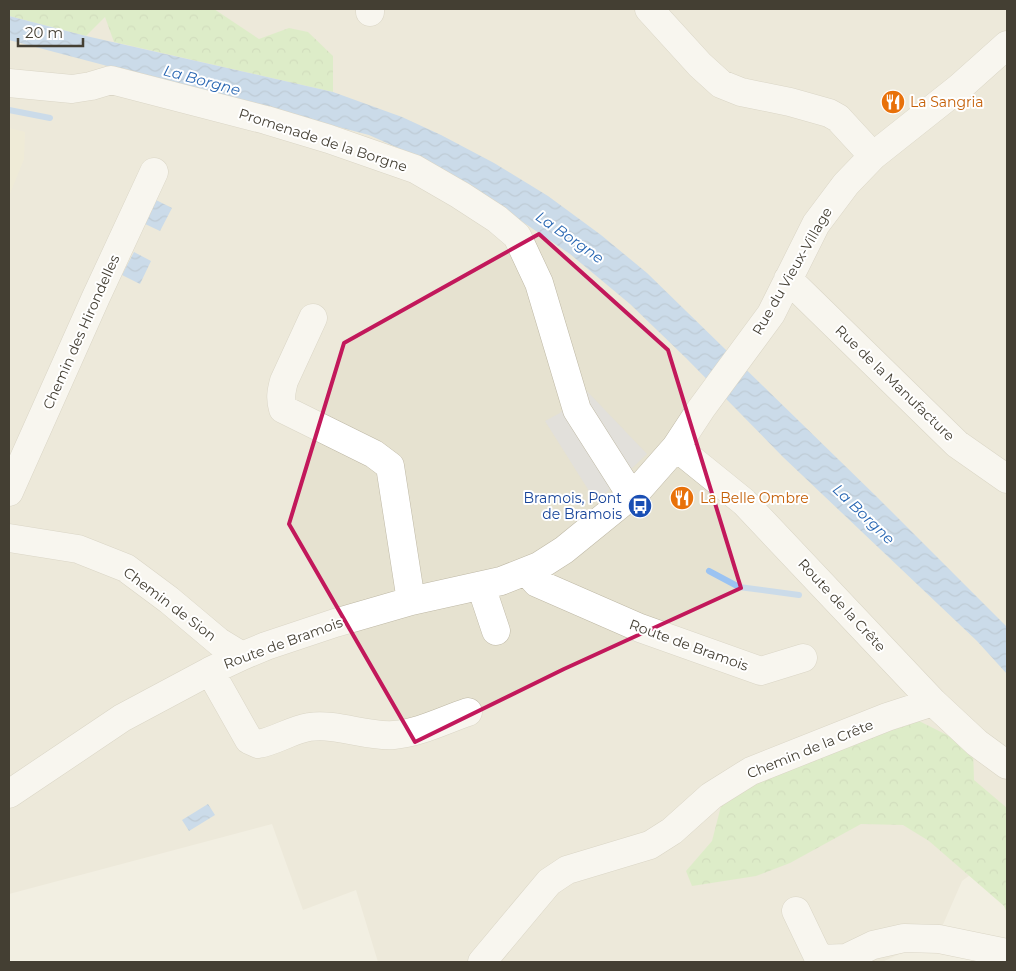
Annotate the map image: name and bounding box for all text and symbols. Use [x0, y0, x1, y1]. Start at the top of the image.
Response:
scale bar [18, 15, 82, 47]
text: 20 m [25, 23, 63, 42]
water label: La Borgne [161, 61, 243, 99]
restaurant icon: La Sangria [880, 89, 906, 115]
place label: La Sangria [910, 93, 984, 111]
street label: Promenade de la Borgne [236, 104, 410, 176]
street label: Rue du Vieux-Village [748, 204, 836, 338]
water label: La Borgne [532, 207, 608, 267]
street label: Chemin des Hirondelles [39, 252, 123, 412]
street label: Rue de la Manufacture [831, 321, 959, 445]
water label: La Borgne [829, 480, 899, 548]
restaurant icon: La Belle Ombre [669, 485, 695, 511]
place label: Bramois, Pont de Bramois [523, 489, 622, 523]
place label: La Belle Ombre [700, 489, 809, 507]
bus stop icon: Bramois, Pont de Bramois [627, 493, 653, 519]
street label: Route de la Crête [794, 555, 890, 655]
street label: Chemin de Sion [120, 563, 220, 645]
street label: Route de Bramois [221, 613, 345, 673]
street label: Route de Bramois [627, 615, 751, 675]
street label: Chemin de la Crête [744, 715, 876, 783]

